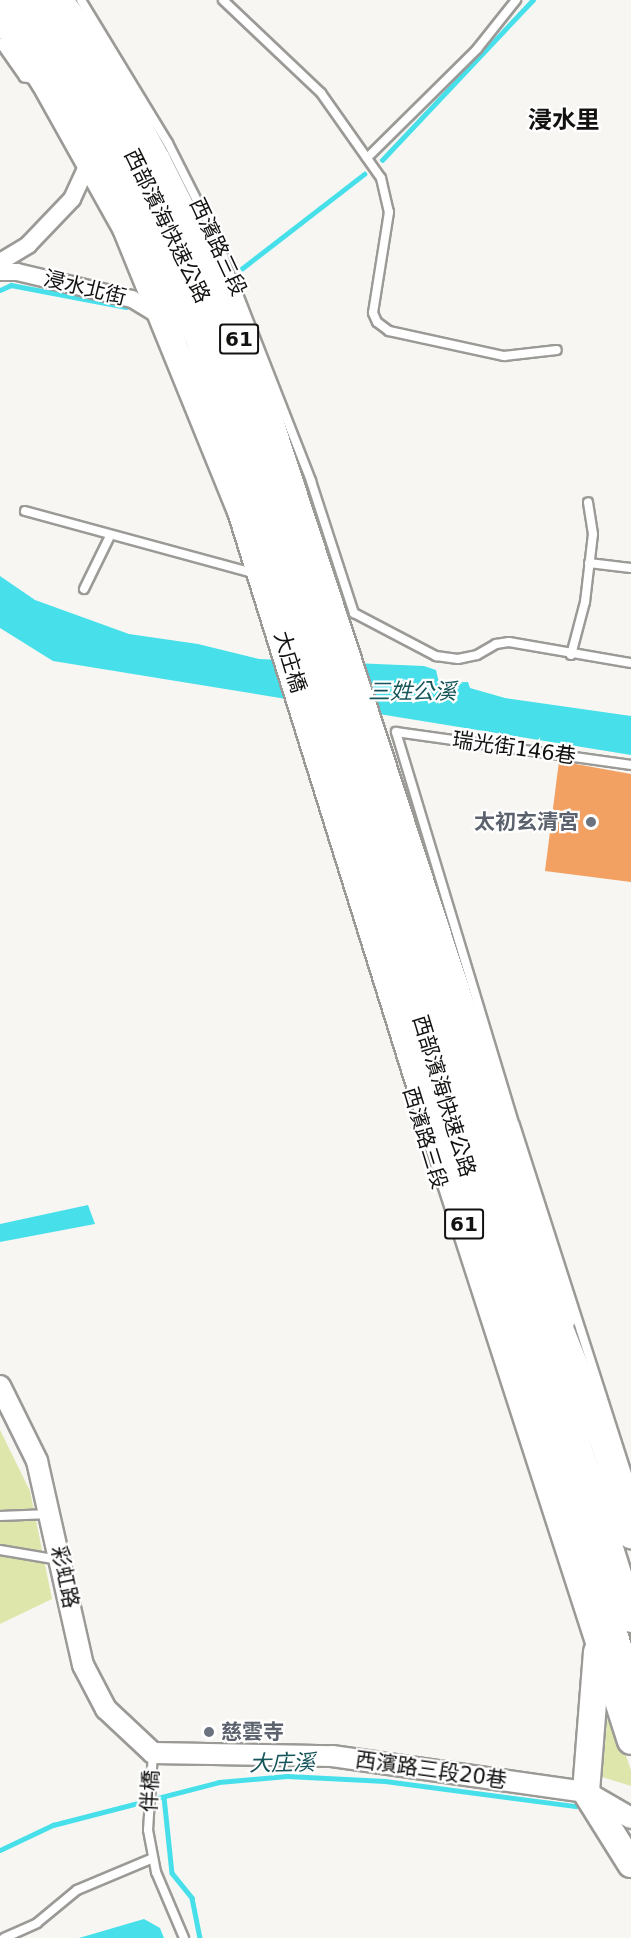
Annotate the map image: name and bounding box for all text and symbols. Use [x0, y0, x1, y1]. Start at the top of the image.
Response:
district label: 浸水里 [528, 107, 600, 135]
street label: 西部濱海快速公路 [119, 145, 215, 307]
street label: 西濱路三段 [184, 194, 252, 300]
street label: 浸水北街 [41, 266, 129, 310]
road number: 61 [218, 322, 260, 356]
street label: 大庄橋 [269, 628, 311, 696]
water label: 三姓公溪 [368, 679, 456, 705]
street label: 瑞光街146巷 [451, 727, 577, 769]
place label: 太初玄清宮 [474, 809, 579, 835]
marker: 太初玄清宮 [584, 815, 598, 829]
street label: 西部濱海快速公路 [407, 1012, 481, 1180]
street label: 西濱路三段 [398, 1084, 452, 1192]
road number: 61 [443, 1207, 485, 1241]
street label: 彩虹路 [46, 1544, 84, 1610]
place label: 慈雲寺 [221, 1719, 284, 1745]
marker: 慈雲寺 [202, 1725, 216, 1739]
street label: 西濱路三段20巷 [354, 1747, 508, 1793]
water label: 大庄溪 [249, 1749, 315, 1777]
street label: 伴橋 [136, 1769, 164, 1813]

